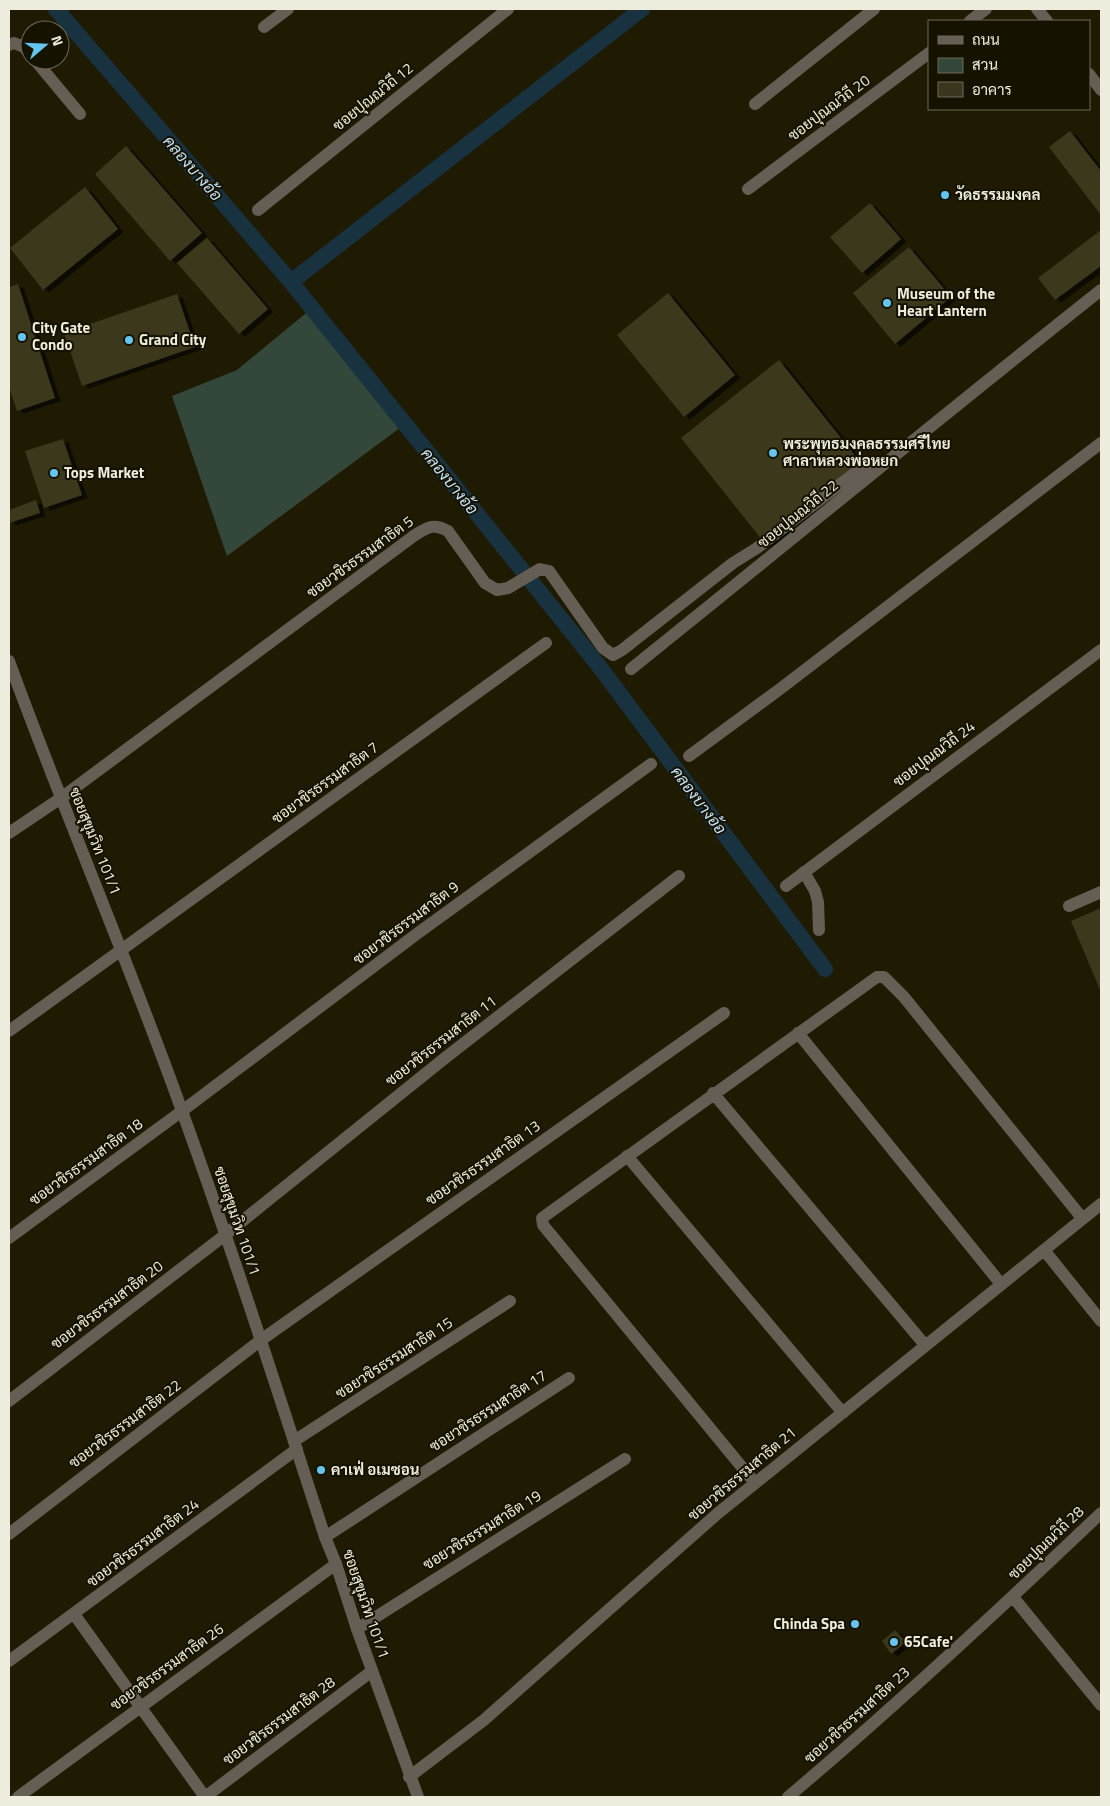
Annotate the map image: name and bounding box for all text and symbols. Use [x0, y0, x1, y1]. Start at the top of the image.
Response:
north arrow [20, 20, 70, 70]
legend [928, 20, 1090, 110]
text: ถนน [972, 28, 1000, 51]
text: N [46, 33, 69, 49]
text: สวน [972, 53, 998, 76]
street label: ซอยปุณณวิถี 12 [327, 57, 418, 136]
street label: ซอยปุณณวิถี 20 [783, 69, 875, 146]
text: อาคาร [972, 78, 1012, 101]
water label: คลองบางอ้อ [158, 130, 228, 206]
place label: วัดธรรมมงคล [955, 183, 1040, 206]
marker: วัดธรรมมงคล [939, 189, 951, 201]
place label: Museum of the Heart Lantern [897, 282, 995, 322]
marker: Museum of the Heart Lantern [881, 297, 893, 309]
place label: City Gate Condo [32, 316, 91, 356]
place label: Grand City [139, 328, 207, 351]
marker: City Gate Condo [16, 331, 28, 343]
marker: Grand City [123, 334, 135, 346]
place label: พระพุทธมงคลธรรมศรีไทย ศาลาหลวงพ่อหยก [783, 432, 951, 472]
water label: คลองบางอ้อ [416, 442, 484, 520]
marker: พระพุทธมงคลธรรมศรีไทย ศาลาหลวงพ่อหยก [767, 447, 779, 459]
place label: Tops Market [64, 461, 145, 484]
marker: Tops Market [48, 467, 60, 479]
street label: ซอยปุณณวิถี 22 [752, 474, 843, 553]
street label: ซอยวชิรธรรมสาธิต 5 [301, 510, 418, 603]
street label: ซอยปุณณวิถี 24 [888, 715, 980, 792]
street label: ซอยวชิรธรรมสาธิต 7 [266, 736, 383, 829]
water label: คลองบางอ้อ [665, 761, 733, 839]
street label: ซอยสุขุมวิท 101/1 [63, 784, 127, 898]
street label: ซอยวชิรธรรมสาธิต 9 [348, 875, 464, 970]
street label: ซอยวชิรธรรมสาธิต 11 [380, 990, 501, 1091]
street label: ซอยวชิรธรรมสาธิต 18 [24, 1112, 147, 1211]
street label: ซอยวชิรธรรมสาธิต 13 [420, 1114, 545, 1211]
street label: ซอยสุขุมวิท 101/1 [208, 1163, 267, 1279]
street label: ซอยวชิรธรรมสาธิต 20 [46, 1255, 168, 1355]
street label: ซอยวชิรธรรมสาธิต 15 [331, 1311, 457, 1404]
street label: ซอยวชิรธรรมสาธิต 17 [425, 1364, 551, 1457]
street label: ซอยวชิรธรรมสาธิต 22 [64, 1374, 186, 1474]
street label: ซอยวชิรธรรมสาธิต 21 [682, 1421, 801, 1526]
place label: คาเฟ่ อเมซอน [331, 1458, 420, 1481]
marker: คาเฟ่ อเมซอน [315, 1464, 327, 1476]
street label: ซอยวชิรธรรมสาธิต 19 [418, 1484, 545, 1575]
street label: ซอยวชิรธรรมสาธิต 24 [82, 1493, 204, 1593]
street label: ซอยปุณณวิถี 28 [1002, 1500, 1089, 1585]
street label: ซอยสุขุมวิท 101/1 [337, 1546, 396, 1662]
place label: Chinda Spa [773, 1612, 845, 1635]
street label: ซอยวชิรธรรมสาธิต 26 [105, 1617, 228, 1716]
marker: Chinda Spa [849, 1618, 861, 1630]
place label: 65Cafe' [904, 1630, 953, 1653]
marker: 65Cafe' [888, 1636, 900, 1648]
street label: ซอยวชิรธรรมสาธิต 23 [799, 1661, 915, 1769]
street label: ซอยวชิรธรรมสาธิต 28 [218, 1671, 340, 1771]

